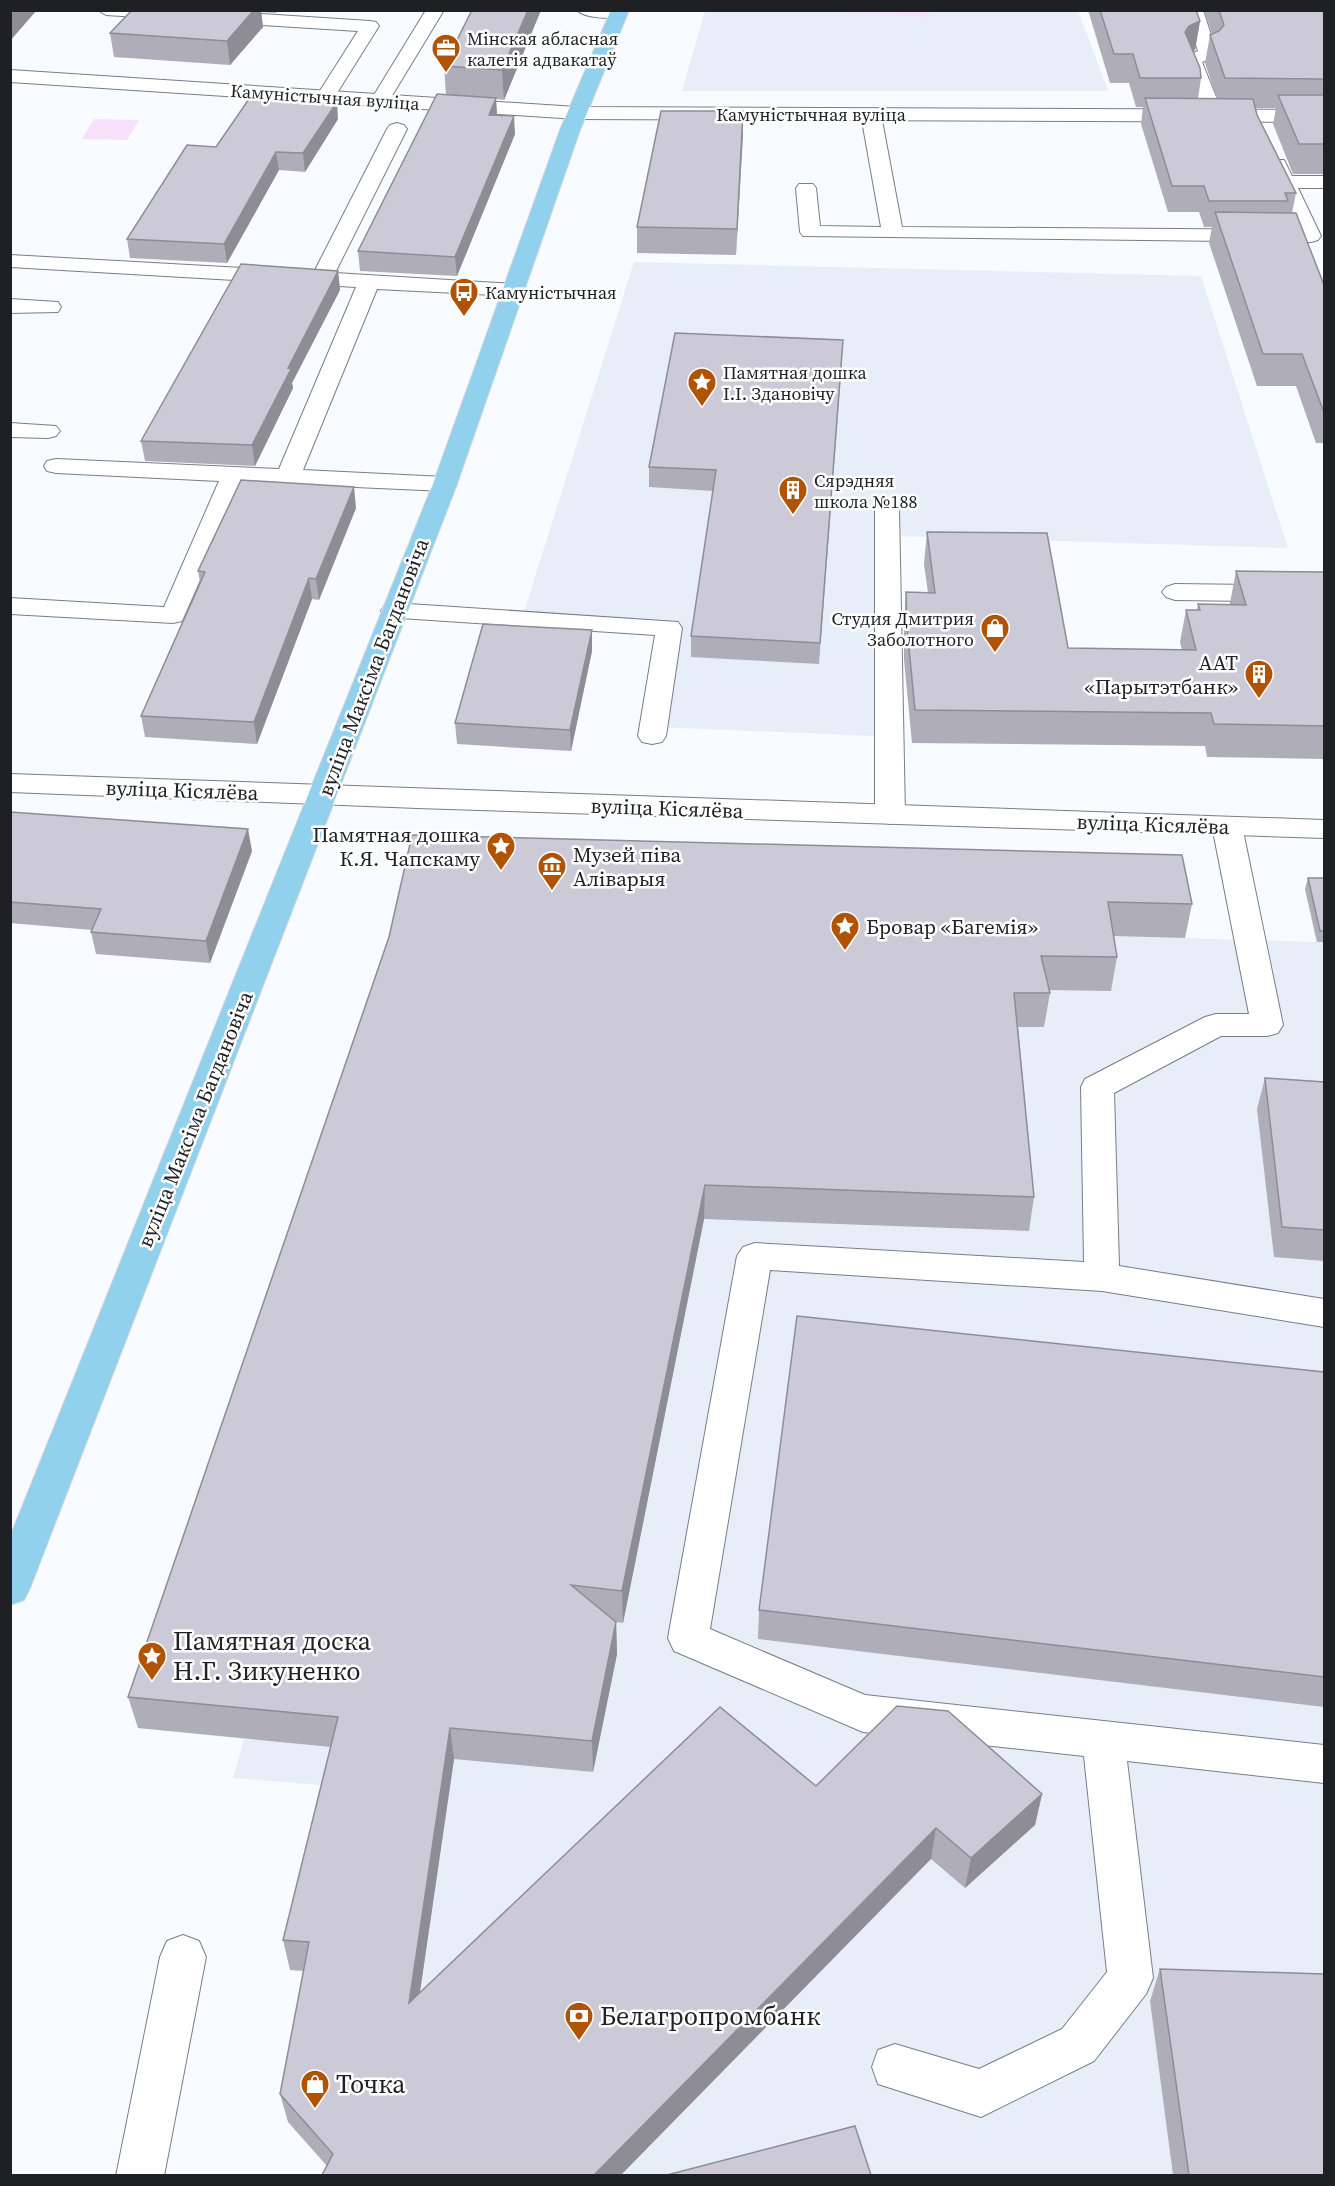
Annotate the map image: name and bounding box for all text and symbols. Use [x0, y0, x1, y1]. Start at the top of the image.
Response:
place label: Мінская абласная калегія адвакатаў [467, 26, 618, 72]
office icon: Мінская абласная калегія адвакатаў [430, 32, 462, 74]
street label: Камуністычная вуліца [230, 78, 421, 116]
street label: Камуністычная вуліца [716, 102, 907, 127]
bus stop icon: Камуністычная [448, 276, 480, 318]
place label: Камуністычная [485, 280, 617, 305]
place label: Памятная дошка І.І. Здановічу [723, 360, 867, 406]
place icon: Памятная дошка І.І. Здановічу [686, 366, 718, 408]
place label: Сярэдняя школа №188 [814, 468, 917, 514]
building icon: Сярэдняя школа №188 [777, 474, 809, 516]
street label: вуліца Максіма Багдановіча [310, 534, 436, 800]
place label: Студия Дмитрия Заболотного [831, 606, 974, 652]
shop icon: Студия Дмитрия Заболотного [979, 612, 1011, 654]
place label: ААТ «Парытэтбанк» [1084, 648, 1238, 701]
building icon: ААТ «Парытэтбанк» [1243, 658, 1275, 700]
street label: вуліца Кісялёва [105, 773, 259, 807]
street label: вуліца Кісялёва [590, 791, 744, 825]
street label: вуліца Кісялёва [1076, 807, 1230, 841]
place label: Памятная дошка К.Я. Чапскаму [312, 820, 480, 873]
place icon: Памятная дошка К.Я. Чапскаму [485, 830, 517, 872]
place label: Музей піва Аліварыя [573, 840, 682, 893]
museum icon: Музей піва Аліварыя [536, 850, 568, 892]
place icon: Бровар «Багемія» [829, 910, 861, 952]
place label: Бровар «Багемія» [866, 912, 1038, 941]
street label: вуліца Максіма Багдановіча [130, 986, 260, 1252]
place label: Памятная доска Н.Г. Зикуненко [173, 1623, 372, 1689]
place icon: Памятная доска Н.Г. Зикуненко [136, 1640, 168, 1682]
place label: Белагропромбанк [600, 1998, 821, 2034]
bank icon: Белагропромбанк [563, 2000, 595, 2042]
place label: Точка [336, 2066, 406, 2102]
shop icon: Точка [299, 2068, 331, 2110]

